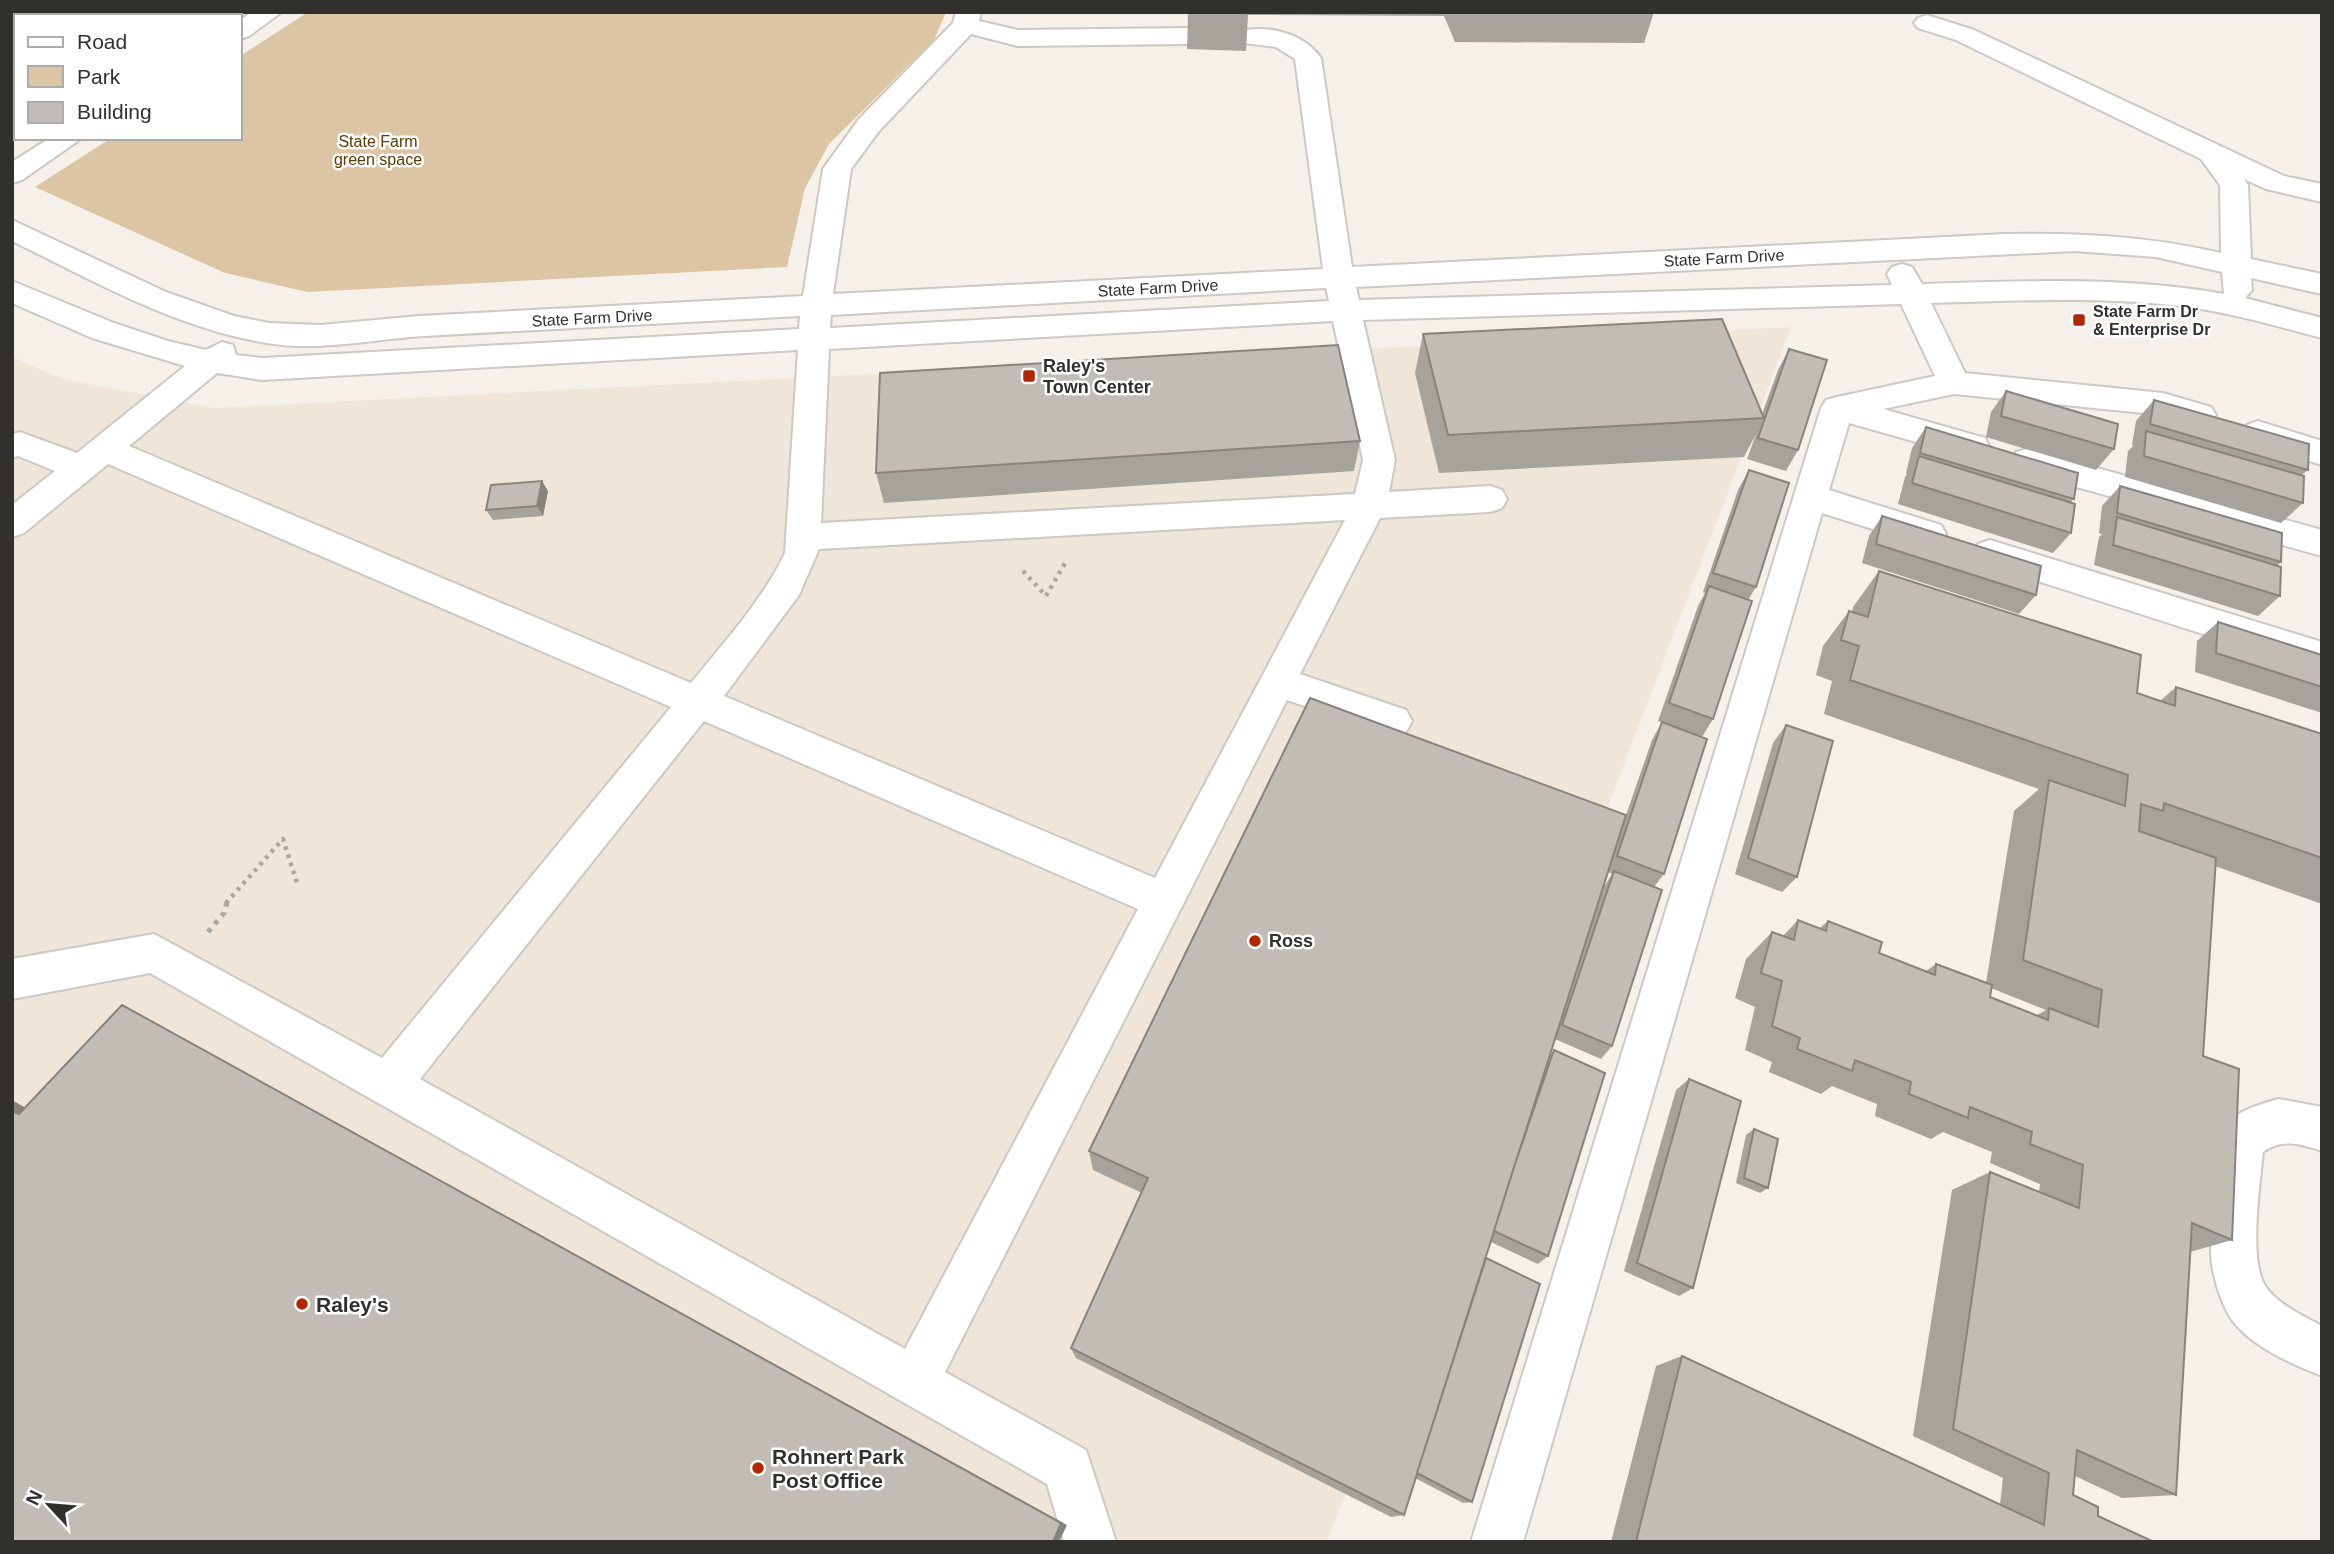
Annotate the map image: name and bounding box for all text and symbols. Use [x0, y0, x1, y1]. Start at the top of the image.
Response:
legend [14, 14, 242, 140]
text: Road [77, 30, 127, 53]
text: Park [77, 65, 121, 88]
text: Building [77, 100, 152, 123]
park label: State Farm green space [334, 133, 422, 168]
street label: State Farm Drive [1663, 246, 1785, 270]
street label: State Farm Drive [1097, 276, 1219, 300]
place label: State Farm Dr & Enterprise Dr [2093, 303, 2210, 338]
street label: State Farm Drive [531, 306, 653, 330]
marker: State Farm Dr & Enterprise Dr [2071, 312, 2087, 328]
place label: Raley's Town Center [1043, 356, 1151, 397]
marker: Raley's Town Center [1021, 368, 1037, 384]
place label: Ross [1269, 931, 1313, 951]
marker: Ross [1247, 933, 1263, 949]
place label: Raley's [316, 1293, 389, 1316]
marker: Raley's [294, 1296, 310, 1312]
place label: Rohnert Park Post Office [772, 1445, 904, 1492]
marker: Rohnert Park Post Office [750, 1460, 766, 1476]
north arrow [14, 1470, 84, 1540]
text: N [22, 1487, 47, 1509]

